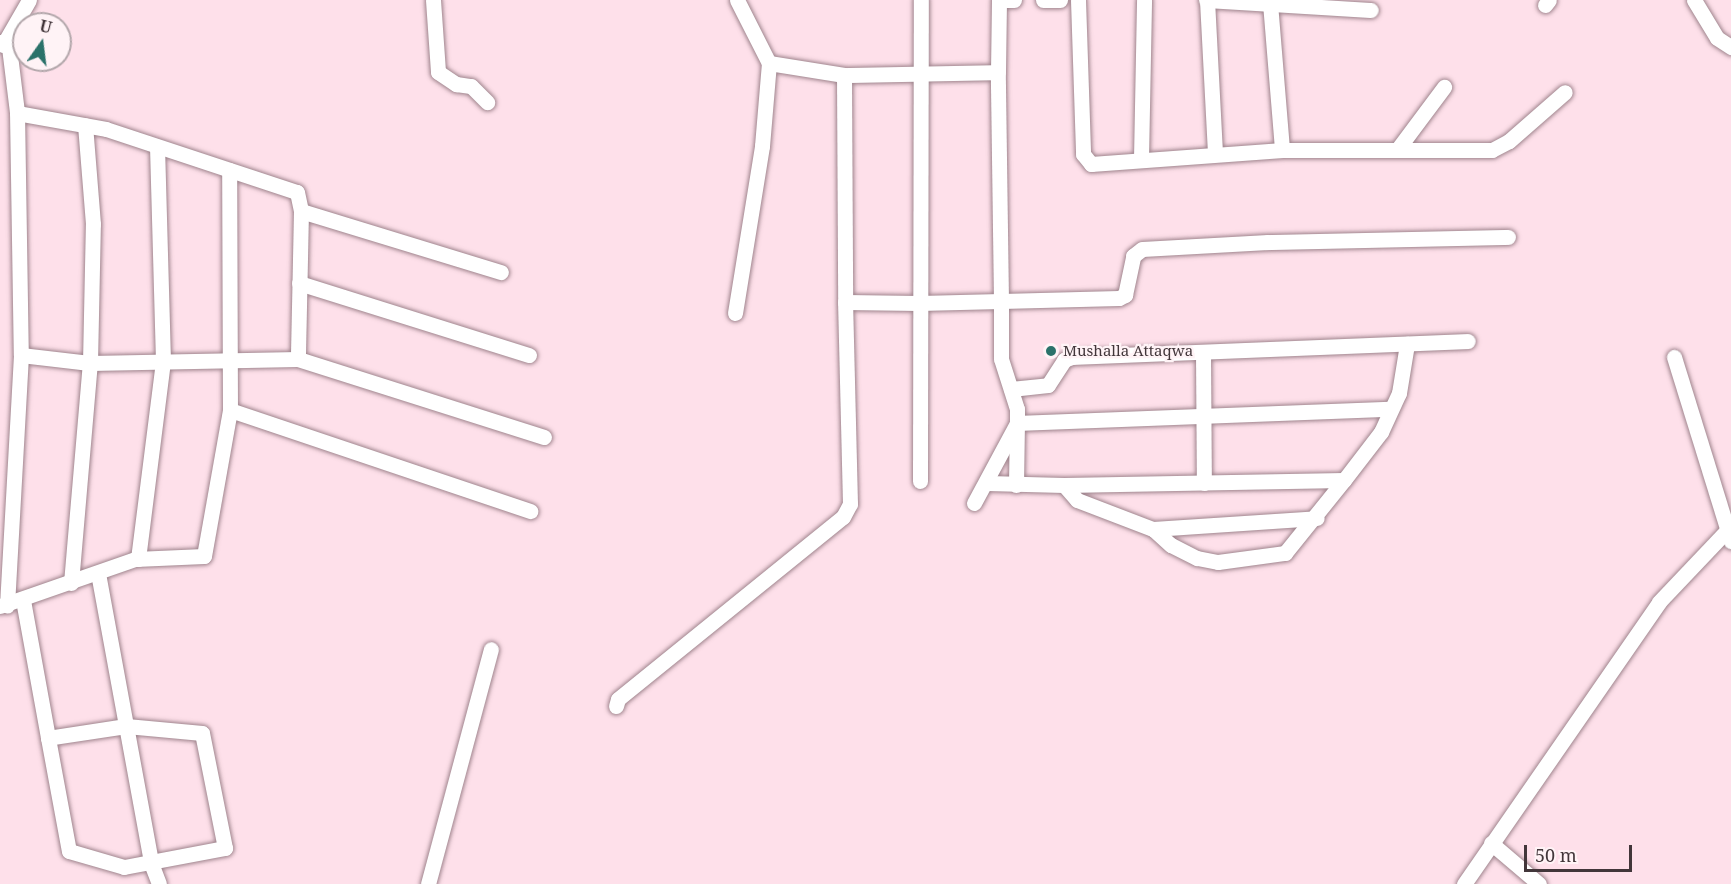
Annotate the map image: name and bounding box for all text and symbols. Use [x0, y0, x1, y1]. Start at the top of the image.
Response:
north arrow [12, 12, 72, 72]
text: U [37, 14, 54, 39]
place label: Mushalla Attaqwa [1063, 342, 1193, 360]
marker: Mushalla Attaqwa [1044, 344, 1058, 358]
scale bar [1527, 833, 1635, 871]
text: 50 m [1535, 843, 1577, 867]

